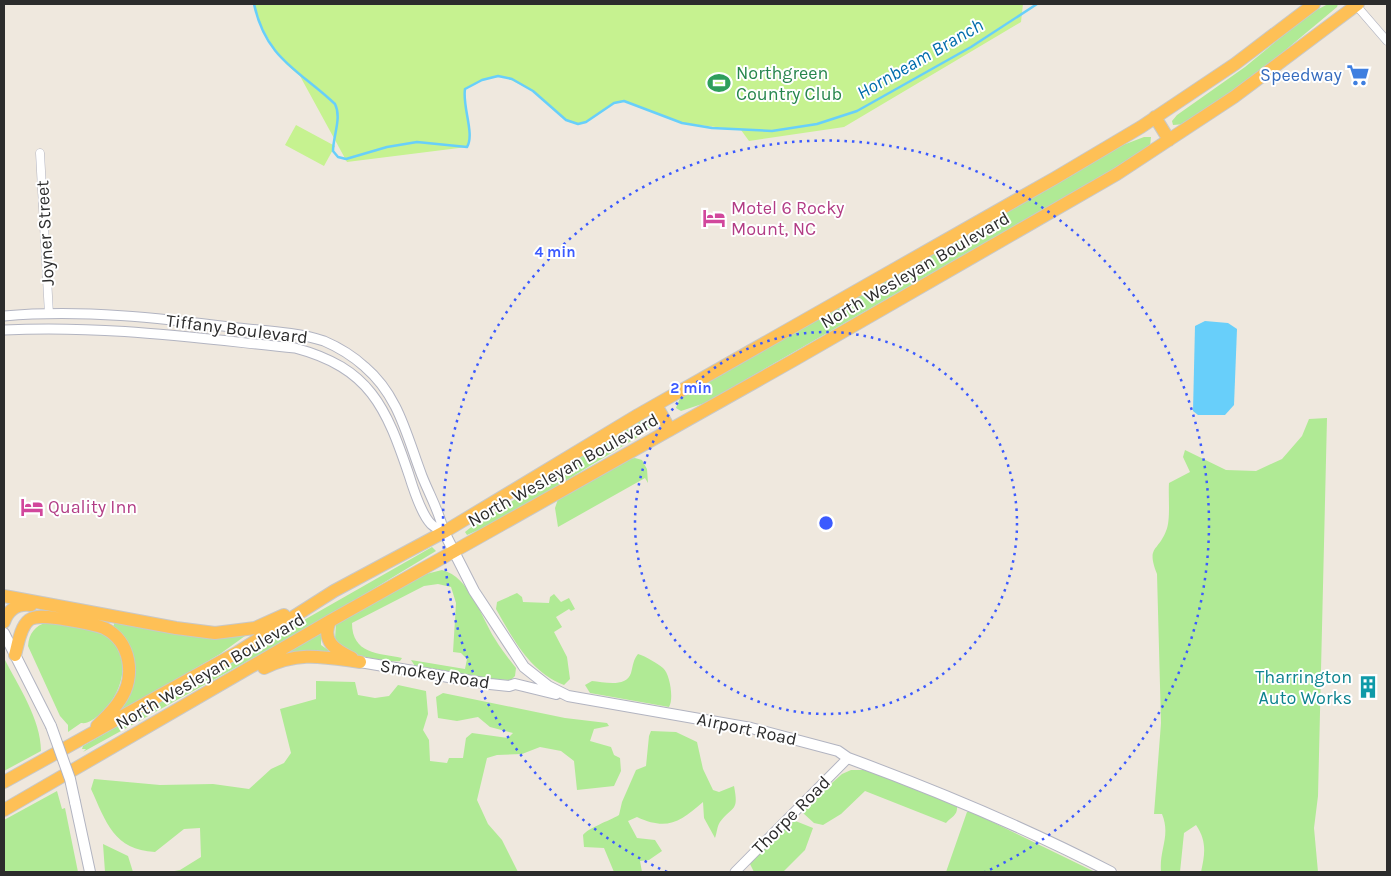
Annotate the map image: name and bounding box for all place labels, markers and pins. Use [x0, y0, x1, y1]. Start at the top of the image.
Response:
place label: Northgreen Country Club [736, 62, 842, 105]
supermarket icon: Speedway [1345, 62, 1371, 88]
place label: Speedway [1260, 64, 1343, 86]
sports icon: Northgreen Country Club [706, 70, 732, 96]
place label: Motel 6 Rocky Mount, NC [731, 197, 845, 240]
hotel icon: Motel 6 Rocky Mount, NC [701, 205, 727, 231]
hotel icon: Quality Inn [19, 494, 45, 520]
place label: Quality Inn [48, 496, 137, 518]
centre of rings [817, 514, 835, 532]
place label: Tharrington Auto Works [1255, 666, 1352, 709]
building icon: Tharrington Auto Works [1355, 674, 1381, 700]

